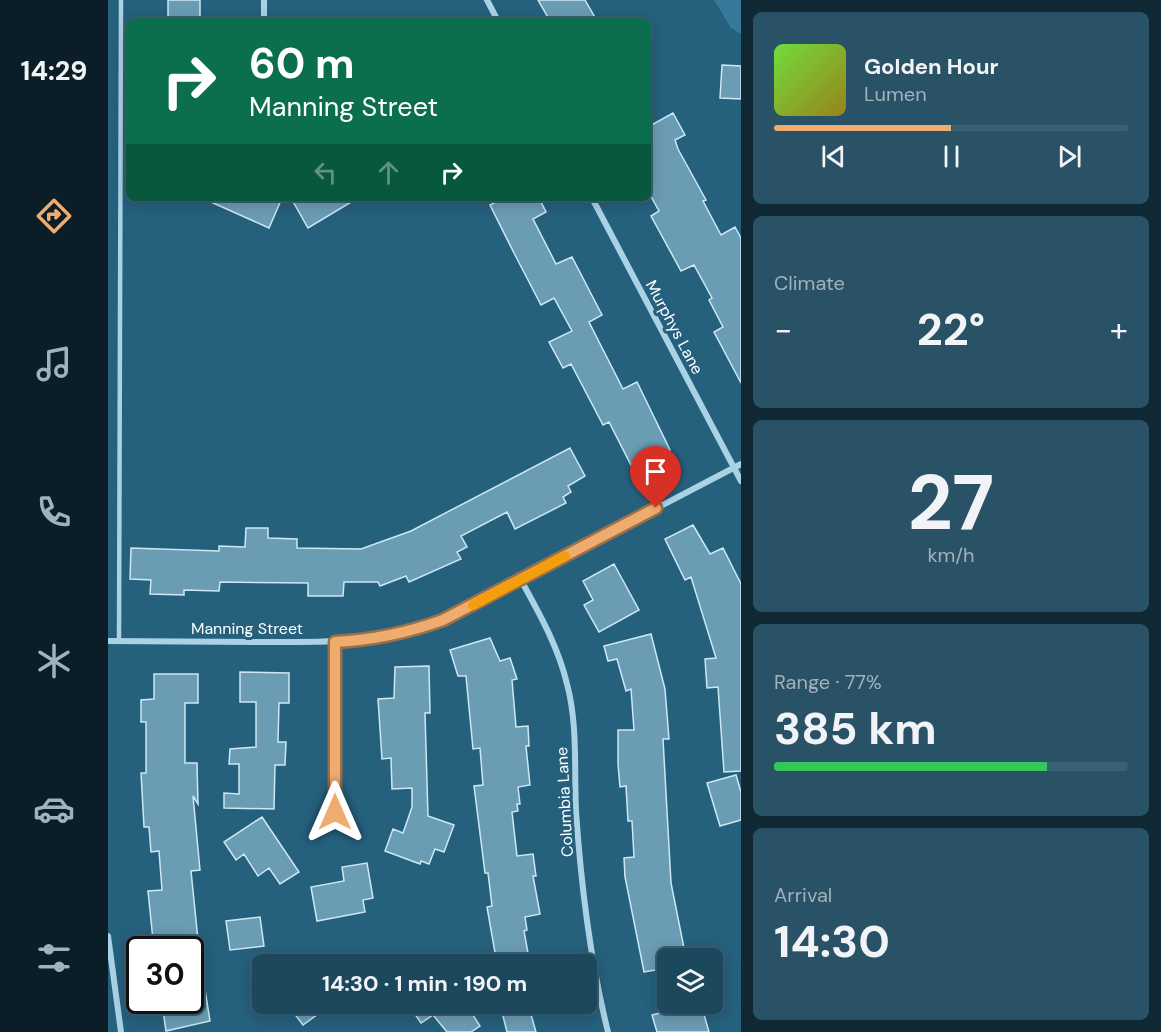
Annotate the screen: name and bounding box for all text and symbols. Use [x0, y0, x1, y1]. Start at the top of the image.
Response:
text: 60 m [249, 36, 355, 91]
icon: right [150, 42, 228, 120]
text: Golden Hour [864, 52, 999, 81]
text: 14:29 [21, 53, 87, 88]
text: Lumen [864, 81, 927, 107]
text: Manning Street [249, 89, 438, 124]
icon: previous [817, 140, 850, 173]
icon: pause [935, 140, 968, 173]
icon: next [1053, 140, 1086, 173]
icon: left [309, 156, 342, 189]
icon: ahead [372, 156, 405, 189]
icon: right [435, 156, 468, 189]
icon: directions [33, 195, 75, 237]
text: Climate [774, 270, 845, 296]
street label: Murphys Lane [641, 277, 708, 378]
text: 22° [917, 300, 985, 359]
text: − [774, 308, 792, 351]
text: + [1110, 308, 1128, 351]
icon: music [33, 343, 75, 385]
pin [630, 446, 681, 508]
text: 27 [908, 452, 994, 553]
icon: arrive [639, 455, 672, 488]
icon: phone [33, 491, 75, 533]
text: km/h [927, 542, 975, 568]
street label: Manning Street [191, 618, 303, 639]
icon: climate [33, 640, 75, 682]
text: Range · 77% [774, 669, 882, 695]
text: 385 km [774, 699, 937, 758]
street label: Columbia Lane [551, 746, 578, 858]
position arrow [303, 780, 367, 844]
icon: car [33, 788, 75, 830]
text: Arrival [774, 882, 832, 908]
text: 14:30 [774, 912, 890, 971]
speed limit sign: 30 [126, 936, 204, 1014]
icon: filters [33, 937, 75, 979]
map controls [657, 948, 723, 1014]
button: layers [657, 948, 723, 1014]
text: 14:30 · 1 min · 190 m [322, 969, 527, 998]

